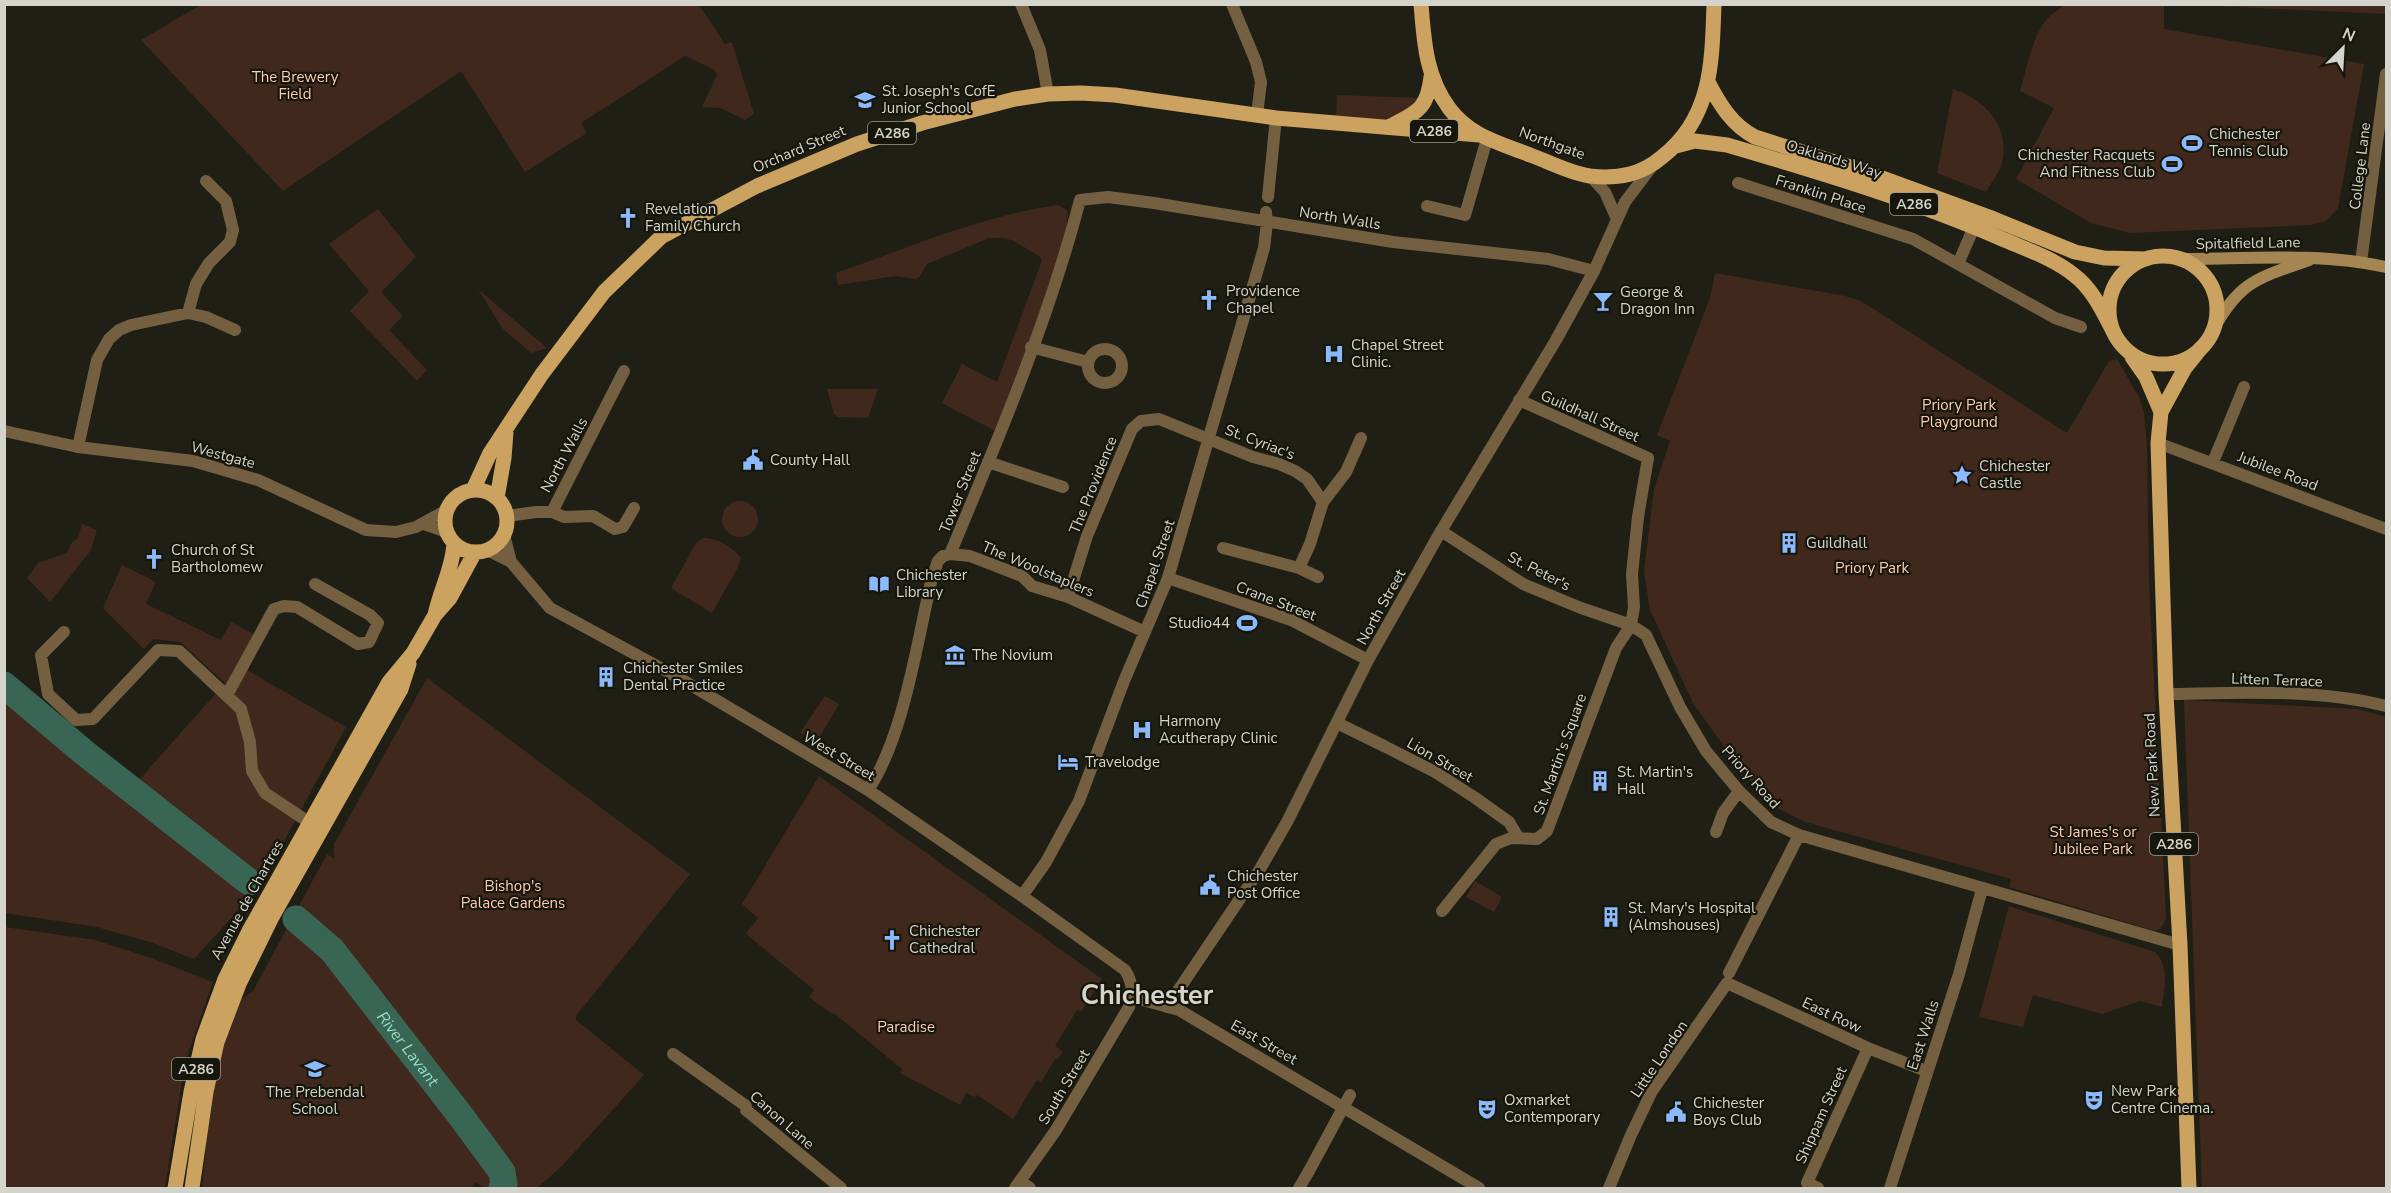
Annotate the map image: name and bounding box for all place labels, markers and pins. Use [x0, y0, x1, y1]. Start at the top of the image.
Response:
place label: St. Joseph's CofE Junior School [881, 81, 996, 118]
school or university icon: St. Joseph's CofE Junior School [853, 88, 877, 112]
place label: Chichester Tennis Club [2209, 124, 2288, 161]
sports icon: Chichester Tennis Club [2180, 131, 2204, 155]
place label: Chichester Racquets And Fitness Club [2018, 145, 2155, 182]
sports icon: Chichester Racquets And Fitness Club [2160, 152, 2184, 176]
place label: Revelation Family Church [645, 199, 741, 236]
church icon: Revelation Family Church [616, 206, 640, 230]
place label: Providence Chapel [1226, 281, 1300, 318]
place label: George & Dragon Inn [1620, 282, 1695, 319]
church icon: Providence Chapel [1197, 288, 1221, 312]
bar icon: George & Dragon Inn [1591, 289, 1615, 313]
place label: Chapel Street Clinic. [1351, 335, 1444, 372]
hospital icon: Chapel Street Clinic. [1322, 342, 1346, 366]
public building icon: County Hall [741, 448, 765, 472]
place label: County Hall [770, 450, 851, 470]
place label: Chichester Castle [1979, 456, 2051, 493]
place icon: Chichester Castle [1950, 463, 1974, 487]
building icon: Guildhall [1777, 531, 1801, 555]
place label: Guildhall [1806, 533, 1868, 553]
place label: Church of St Bartholomew [171, 540, 263, 577]
church icon: Church of St Bartholomew [142, 547, 166, 571]
place label: Chichester Library [896, 565, 968, 602]
library icon: Chichester Library [867, 572, 891, 596]
sports icon: Studio44 [1235, 611, 1259, 635]
place label: Studio44 [1169, 613, 1230, 633]
museum icon: The Novium [943, 643, 967, 667]
place label: The Novium [972, 645, 1053, 665]
place label: Chichester Smiles Dental Practice [623, 658, 743, 695]
building icon: Chichester Smiles Dental Practice [594, 665, 618, 689]
place label: Harmony Acutherapy Clinic [1159, 711, 1277, 748]
hospital icon: Harmony Acutherapy Clinic [1130, 718, 1154, 742]
hotel icon: Travelodge [1056, 750, 1080, 774]
place label: Travelodge [1085, 752, 1160, 772]
place label: St. Martin's Hall [1617, 762, 1693, 799]
building icon: St. Martin's Hall [1588, 769, 1612, 793]
place label: Chichester Post Office [1227, 866, 1300, 903]
public building icon: Chichester Post Office [1198, 873, 1222, 897]
place label: St. Mary's Hospital (Almshouses) [1628, 898, 1756, 935]
building icon: St. Mary's Hospital (Almshouses) [1599, 905, 1623, 929]
place label: Chichester Cathedral [909, 921, 981, 958]
church icon: Chichester Cathedral [880, 928, 904, 952]
school or university icon: The Prebendal School [303, 1057, 327, 1081]
place label: New Park Centre Cinema. [2111, 1081, 2214, 1118]
place label: The Prebendal School [266, 1082, 365, 1119]
theatre icon: New Park Centre Cinema. [2082, 1088, 2106, 1112]
place label: Oxmarket Contemporary [1504, 1090, 1601, 1127]
place label: Chichester Boys Club [1693, 1093, 1765, 1130]
theatre icon: Oxmarket Contemporary [1475, 1097, 1499, 1121]
public building icon: Chichester Boys Club [1664, 1100, 1688, 1124]

